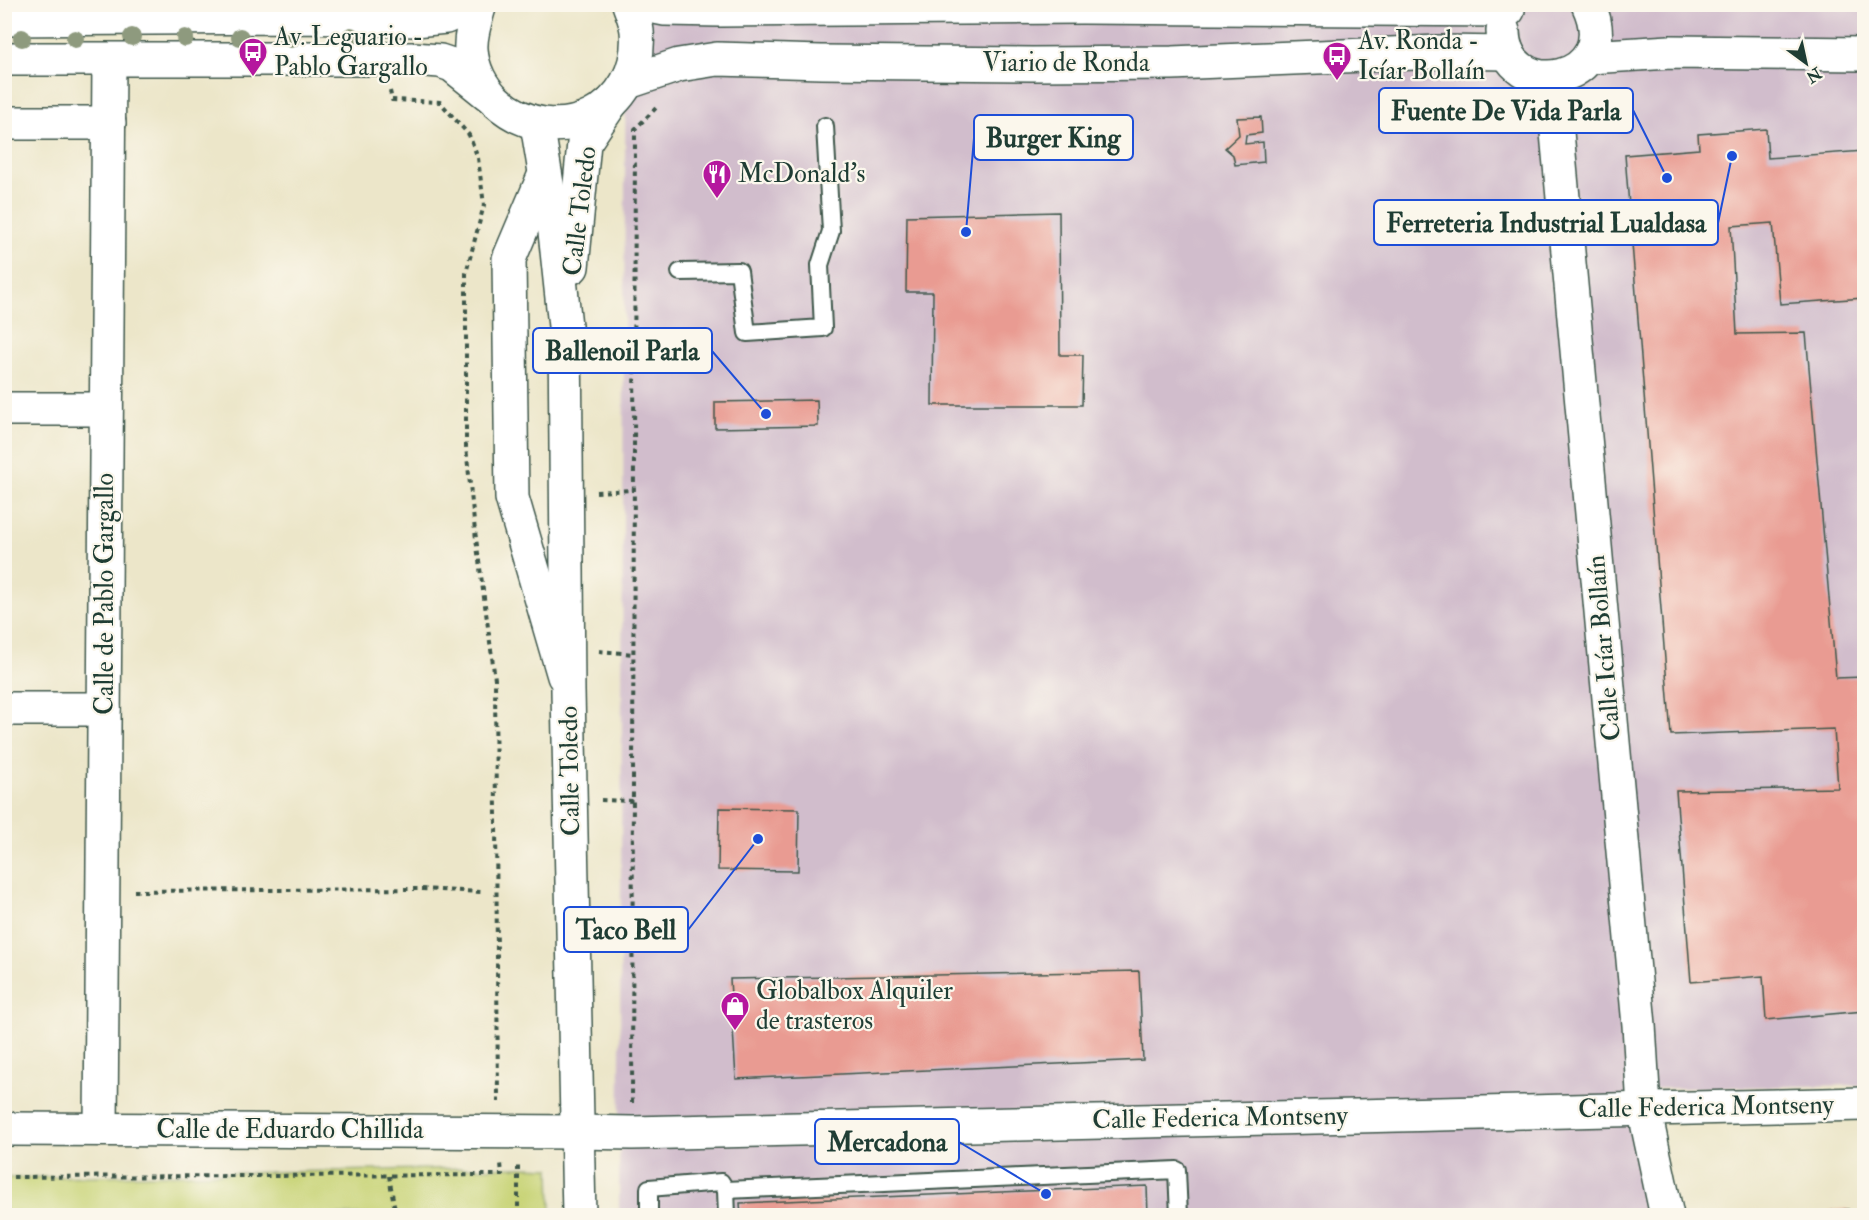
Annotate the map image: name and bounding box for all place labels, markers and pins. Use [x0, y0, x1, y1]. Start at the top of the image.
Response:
place label: Av. Leguario - Pablo Gargallo [273, 21, 428, 83]
place label: Av. Ronda - Icíar Bollaín [1357, 25, 1485, 87]
bus stop icon: Av. Leguario - Pablo Gargallo [237, 36, 269, 78]
bus stop icon: Av. Ronda - Icíar Bollaín [1321, 40, 1353, 82]
callout: Fuente De Vida Parla [1379, 88, 1633, 133]
callout: Burger King [974, 115, 1133, 160]
restaurant icon: McDonald's [701, 158, 733, 200]
place label: McDonald's [738, 158, 865, 190]
callout: Ferreteria Industrial Lualdasa [1374, 200, 1718, 245]
callout: Ballenoil Parla [533, 328, 712, 373]
callout: Taco Bell [564, 907, 688, 952]
place label: Globalbox Alquiler de trasteros [756, 975, 953, 1037]
shop icon: Globalbox Alquiler de trasteros [719, 990, 751, 1032]
callout: Mercadona [815, 1119, 959, 1164]

